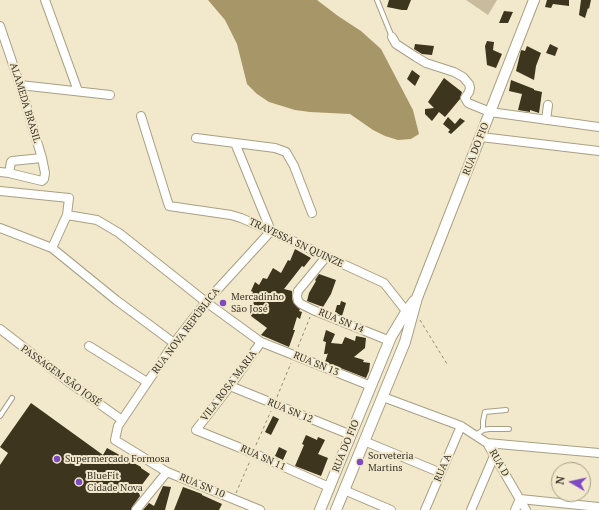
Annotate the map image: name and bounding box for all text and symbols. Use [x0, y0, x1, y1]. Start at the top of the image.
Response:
street label: ALAMEDA BRASIL [7, 61, 43, 145]
street label: RUA DO FIO [460, 121, 492, 177]
street label: TRAVESSA SN QUINZE [247, 216, 345, 270]
street label: RUA NOVA REPÚBLICA [150, 286, 222, 376]
place label: Mercadinho São José [231, 291, 284, 314]
marker: Mercadinho São José [218, 298, 228, 308]
street label: RUA SN 14 [316, 306, 366, 336]
street label: PASSAGEM SÃO JOSÉ [19, 343, 103, 409]
street label: VILA ROSA MARIA [199, 348, 259, 424]
street label: RUA SN 13 [291, 349, 341, 379]
street label: RUA SN 12 [265, 396, 315, 426]
street label: RUA DO FIO [330, 418, 362, 474]
street label: RUA SN 11 [239, 443, 287, 473]
street label: RUA D [486, 447, 512, 479]
place label: Sorveteria Martins [368, 450, 413, 474]
street label: RUA A [432, 452, 454, 484]
place label: Supermercado Formosa [65, 453, 170, 465]
marker: Supermercado Formosa [52, 454, 62, 464]
marker: Sorveteria Martins [355, 457, 365, 467]
north arrow [551, 462, 591, 502]
place label: BlueFit Cidade Nova [87, 470, 143, 494]
street label: RUA SN 10 [177, 471, 227, 501]
text: N [553, 475, 568, 485]
marker: BlueFit Cidade Nova [74, 477, 84, 487]

